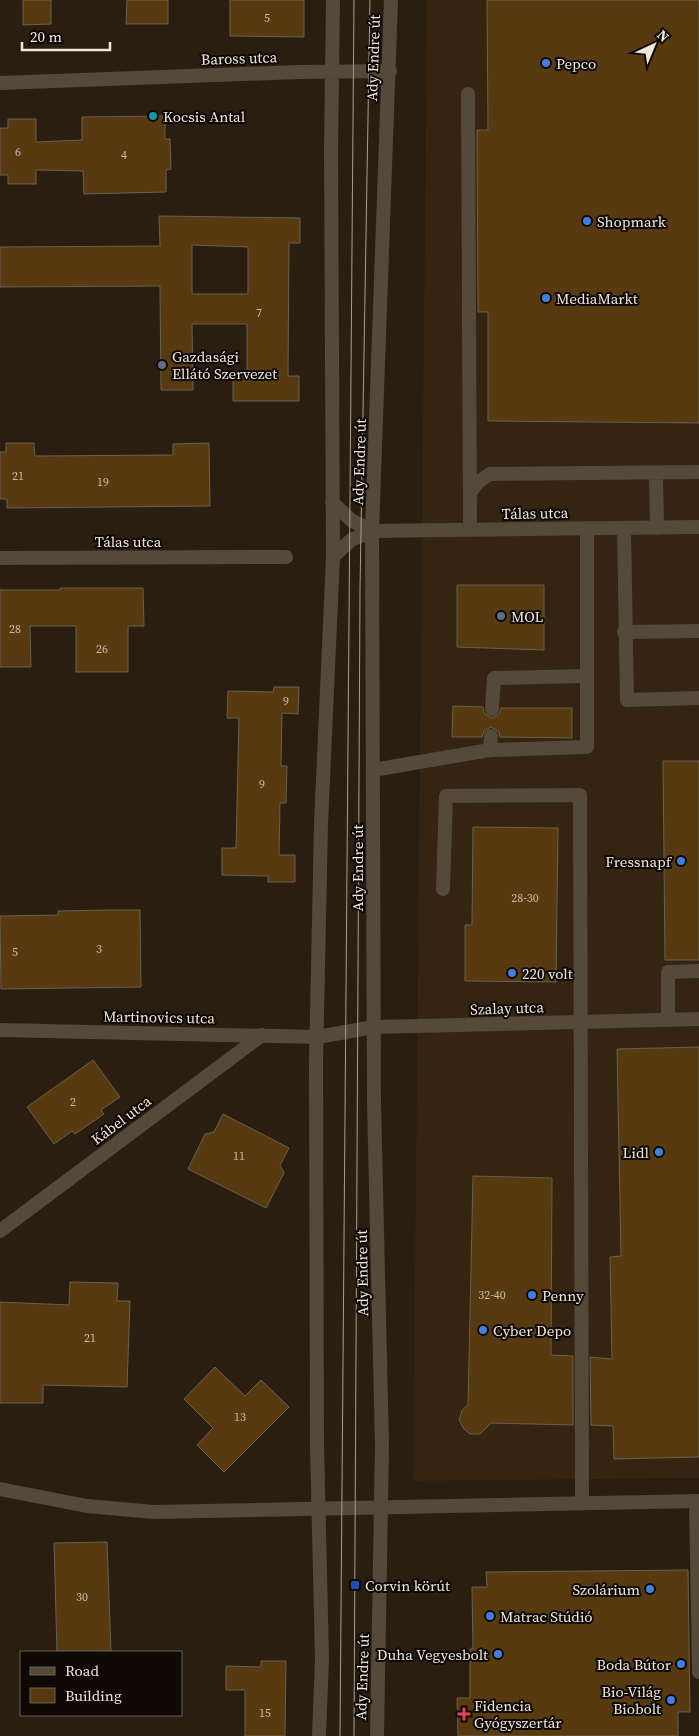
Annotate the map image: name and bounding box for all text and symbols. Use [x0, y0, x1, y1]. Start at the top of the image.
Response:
house number: 5 [264, 10, 270, 26]
street label: Ady Endre út [361, 14, 385, 102]
scale bar [22, 20, 110, 52]
north arrow [629, 20, 679, 70]
text: N [652, 25, 674, 46]
text: 20 m [30, 26, 62, 47]
street label: Baross utca [200, 46, 278, 70]
place label: Pepco [556, 53, 596, 74]
marker: Pepco [540, 57, 552, 69]
place label: Kocsis Antal [163, 106, 246, 127]
marker: Kocsis Antal [147, 110, 159, 122]
house number: 6 [15, 144, 21, 160]
house number: 4 [121, 147, 127, 163]
place label: Shopmark [597, 211, 667, 232]
marker: Shopmark [581, 215, 593, 227]
place label: MediaMarkt [556, 288, 638, 309]
marker: MediaMarkt [540, 292, 552, 304]
house number: 7 [256, 305, 262, 321]
place label: Gazdasági Ellátó Szervezet [172, 346, 277, 384]
marker: Gazdasági Ellátó Szervezet [156, 359, 168, 371]
street label: Ady Endre út [347, 418, 371, 506]
house number: 21 [12, 468, 24, 484]
house number: 19 [97, 474, 109, 490]
street label: Tálas utca [502, 502, 569, 524]
street label: Tálas utca [95, 531, 162, 552]
place label: MOL [511, 606, 543, 627]
marker: MOL [495, 610, 507, 622]
house number: 28 [9, 621, 21, 637]
house number: 26 [96, 641, 108, 657]
house number: 9 [283, 693, 289, 709]
house number: 9 [259, 776, 265, 792]
street label: Ady Endre út [347, 824, 368, 911]
place label: Fressnapf [605, 851, 673, 872]
marker: Fressnapf [675, 855, 687, 867]
house number: 28-30 [511, 890, 539, 906]
house number: 3 [96, 941, 102, 957]
house number: 5 [12, 944, 18, 960]
place label: 220 volt [522, 963, 573, 984]
marker: 220 volt [506, 967, 518, 979]
street label: Szalay utca [470, 996, 545, 1020]
street label: Martinovics utca [103, 1006, 216, 1028]
street label: Kábel utca [87, 1090, 156, 1150]
house number: 2 [70, 1094, 76, 1110]
place label: Lidl [623, 1142, 650, 1163]
marker: Lidl [653, 1146, 665, 1158]
house number: 11 [233, 1148, 245, 1164]
street label: Ady Endre út [351, 1229, 373, 1317]
place label: Penny [542, 1285, 584, 1306]
house number: 32-40 [478, 1287, 506, 1303]
marker: Penny [526, 1289, 538, 1301]
place label: Cyber Depo [493, 1320, 571, 1341]
marker: Cyber Depo [477, 1324, 489, 1336]
house number: 21 [84, 1330, 96, 1346]
house number: 13 [234, 1409, 246, 1425]
place label: Corvin körút [365, 1575, 450, 1596]
marker: Corvin körút [349, 1579, 361, 1591]
place label: Szolárium [572, 1579, 640, 1600]
marker: Szolárium [644, 1583, 656, 1595]
house number: 30 [76, 1589, 88, 1605]
place label: Matrac Stúdió [500, 1606, 593, 1627]
marker: Matrac Stúdió [484, 1610, 496, 1622]
street label: Ady Endre út [350, 1633, 374, 1721]
place label: Duha Vegyesbolt [377, 1644, 488, 1665]
marker: Duha Vegyesbolt [492, 1648, 504, 1660]
legend [20, 1651, 182, 1716]
place label: Boda Bútor [597, 1654, 672, 1675]
marker: Boda Bútor [675, 1658, 687, 1670]
text: Road [65, 1660, 99, 1681]
place label: Bio-Világ Biobolt [601, 1681, 661, 1719]
text: Building [65, 1685, 122, 1706]
marker: Bio-Világ Biobolt [665, 1694, 677, 1706]
place label: Fidencia Gyógyszertár [474, 1695, 562, 1733]
house number: 15 [259, 1705, 271, 1721]
marker: Fidencia Gyógyszertár [458, 1708, 470, 1720]

